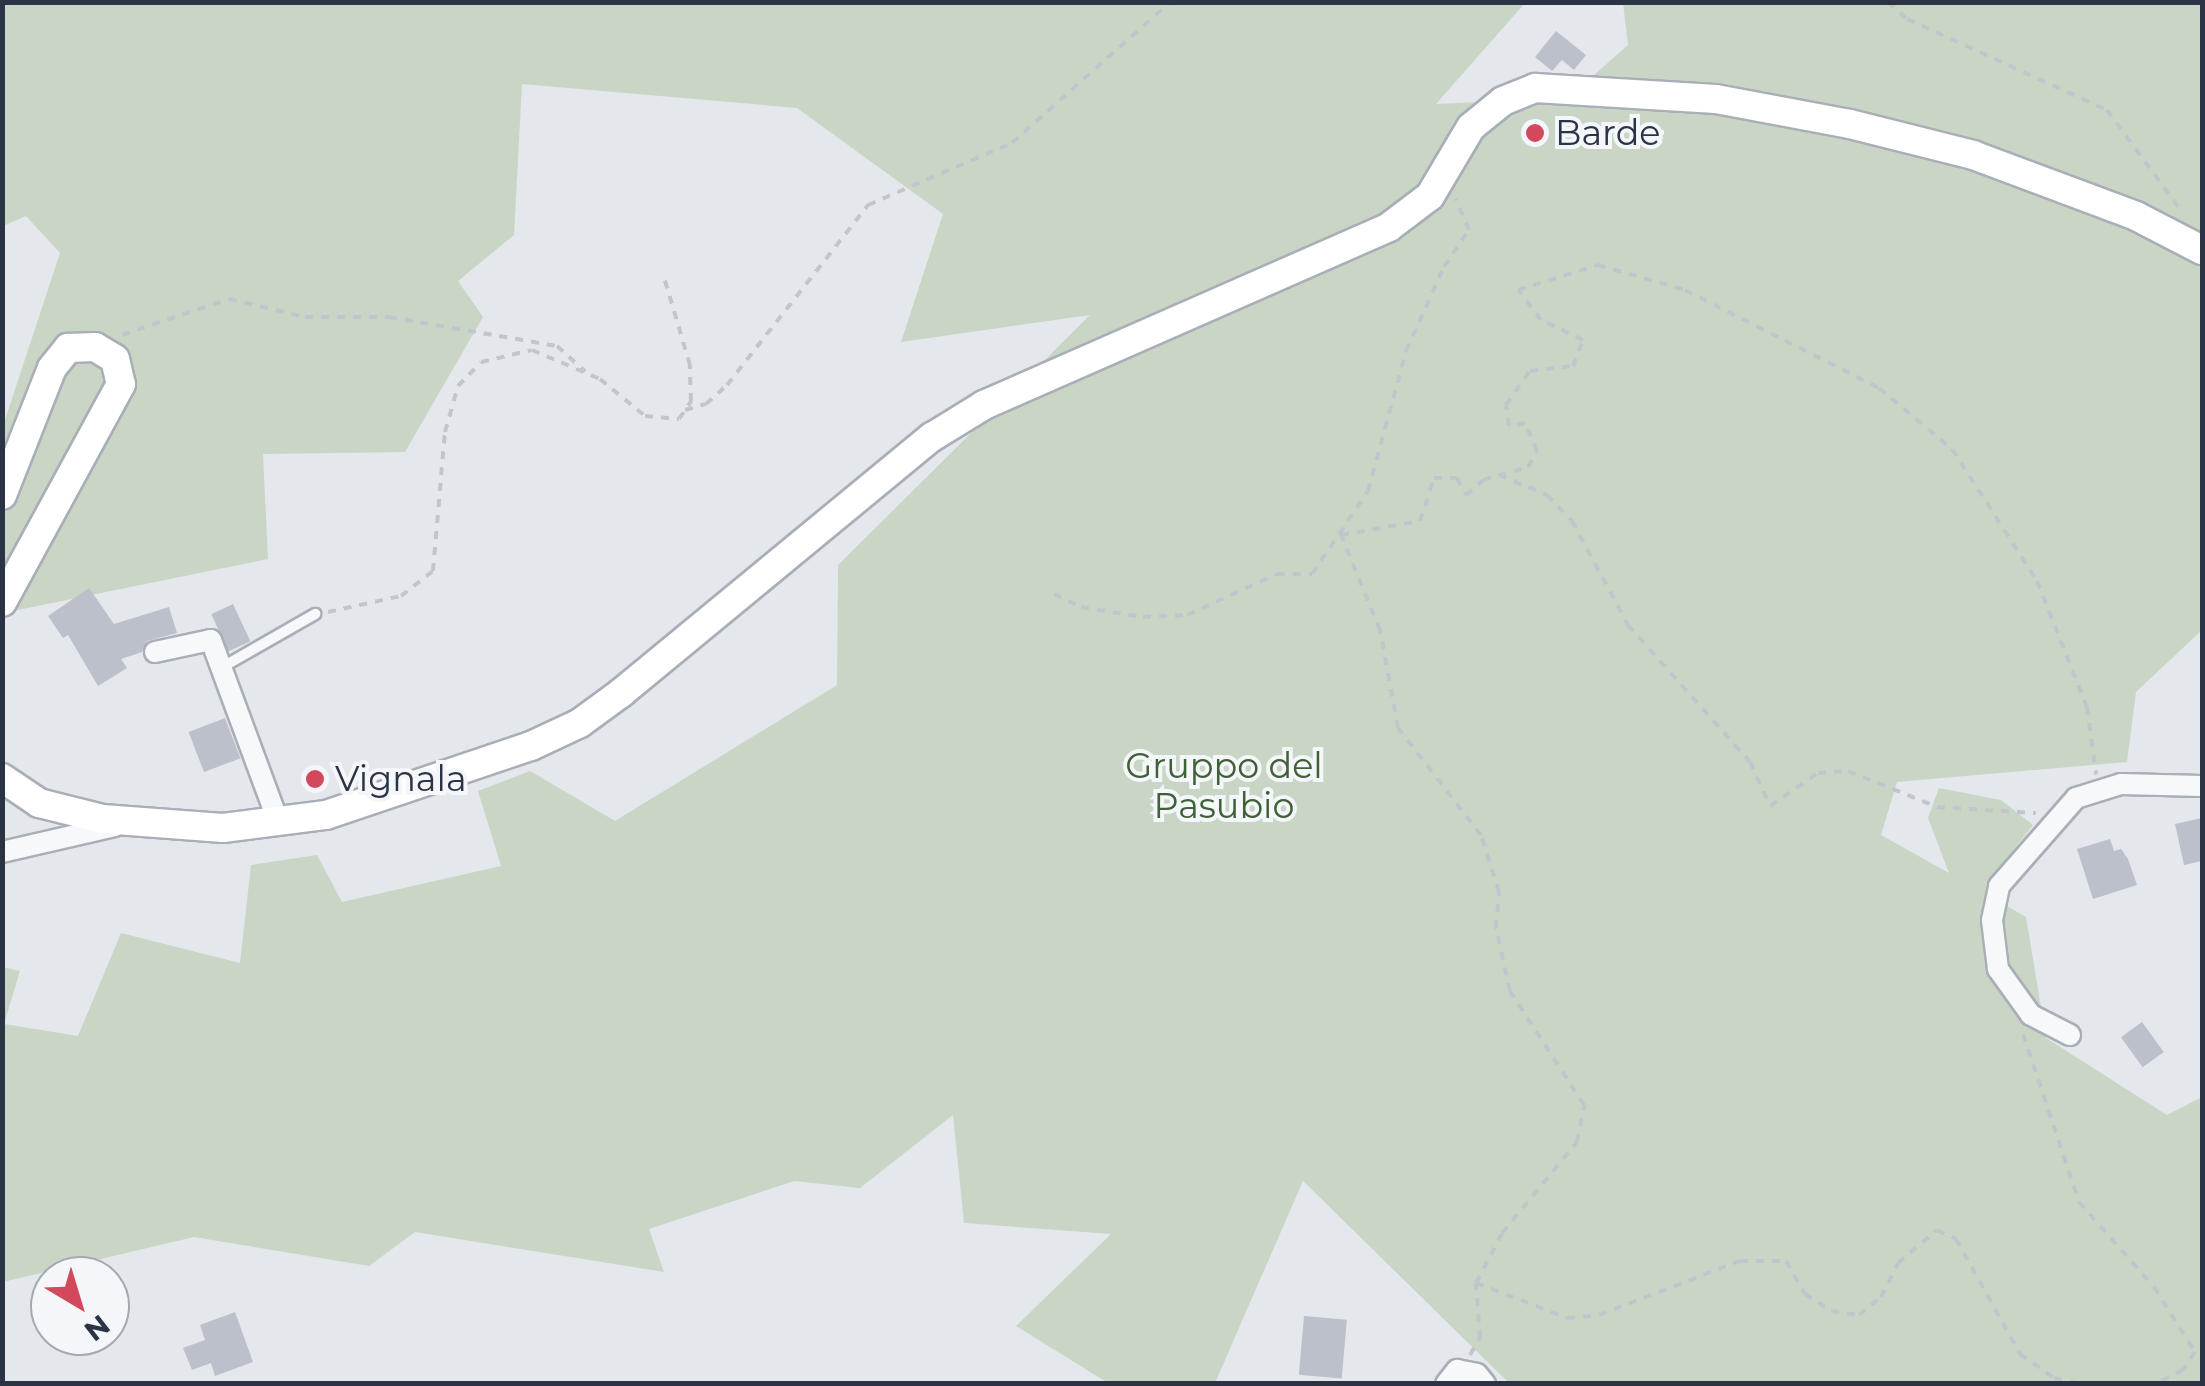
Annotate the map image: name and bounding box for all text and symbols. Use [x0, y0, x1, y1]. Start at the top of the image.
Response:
place label: Barde [1555, 112, 1660, 154]
marker: Barde [1524, 122, 1546, 144]
park label: Gruppo del Pasubio [1125, 745, 1323, 827]
place label: Vignala [335, 758, 467, 800]
marker: Vignala [304, 768, 326, 790]
north arrow [30, 1256, 130, 1356]
text: N [78, 1308, 117, 1348]

